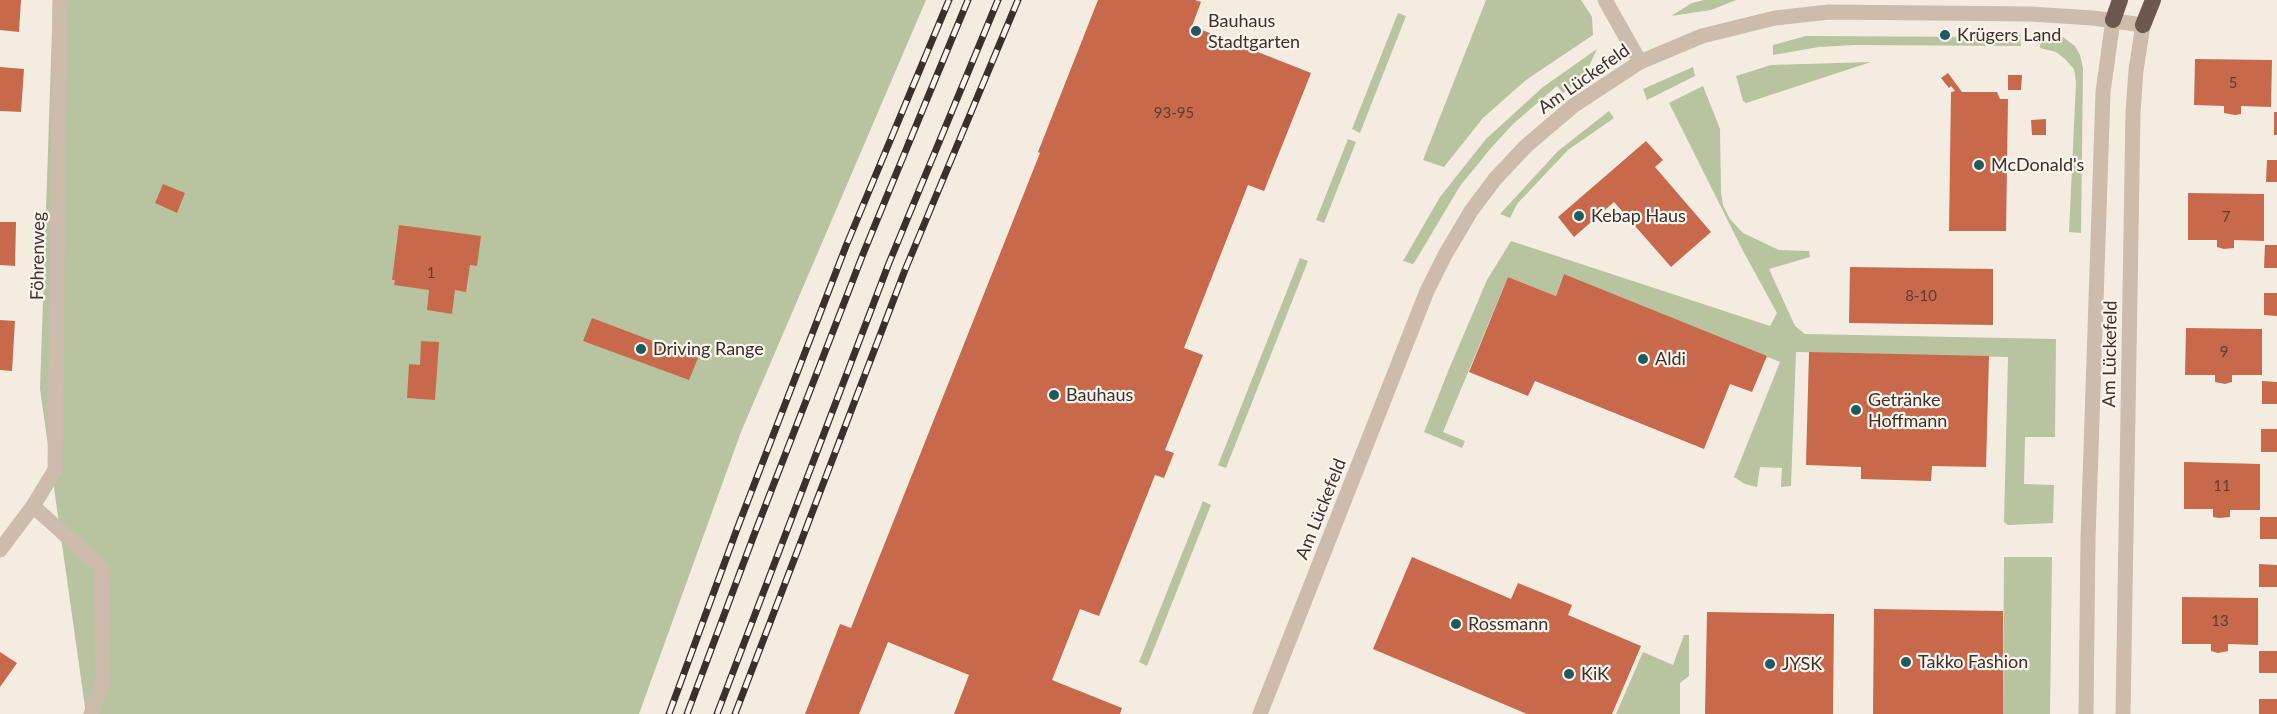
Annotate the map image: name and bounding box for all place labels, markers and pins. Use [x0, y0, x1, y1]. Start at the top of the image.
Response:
place label: Bauhaus Stadtgarten [1208, 10, 1300, 52]
marker: Bauhaus Stadtgarten [1189, 24, 1203, 38]
place label: Krügers Land [1957, 24, 2061, 46]
marker: Krügers Land [1938, 28, 1952, 42]
place label: McDonald's [1991, 154, 2084, 176]
marker: McDonald's [1972, 158, 1986, 172]
place label: Kebap Haus [1591, 205, 1686, 227]
marker: Kebap Haus [1572, 209, 1586, 223]
place label: Driving Range [653, 338, 764, 360]
marker: Driving Range [634, 342, 648, 356]
place label: Aldi [1655, 348, 1686, 370]
marker: Aldi [1636, 352, 1650, 366]
place label: Bauhaus [1066, 384, 1133, 406]
marker: Bauhaus [1047, 388, 1061, 402]
place label: Getränke Hoffmann [1868, 389, 1947, 432]
marker: Getränke Hoffmann [1849, 403, 1863, 417]
place label: Rossmann [1468, 613, 1548, 635]
marker: Rossmann [1449, 617, 1463, 631]
place label: Takko Fashion [1918, 651, 2028, 673]
place label: JYSK [1782, 653, 1822, 675]
marker: Takko Fashion [1899, 655, 1913, 669]
marker: JYSK [1763, 657, 1777, 671]
place label: KiK [1581, 663, 1609, 685]
marker: KiK [1562, 667, 1576, 681]

